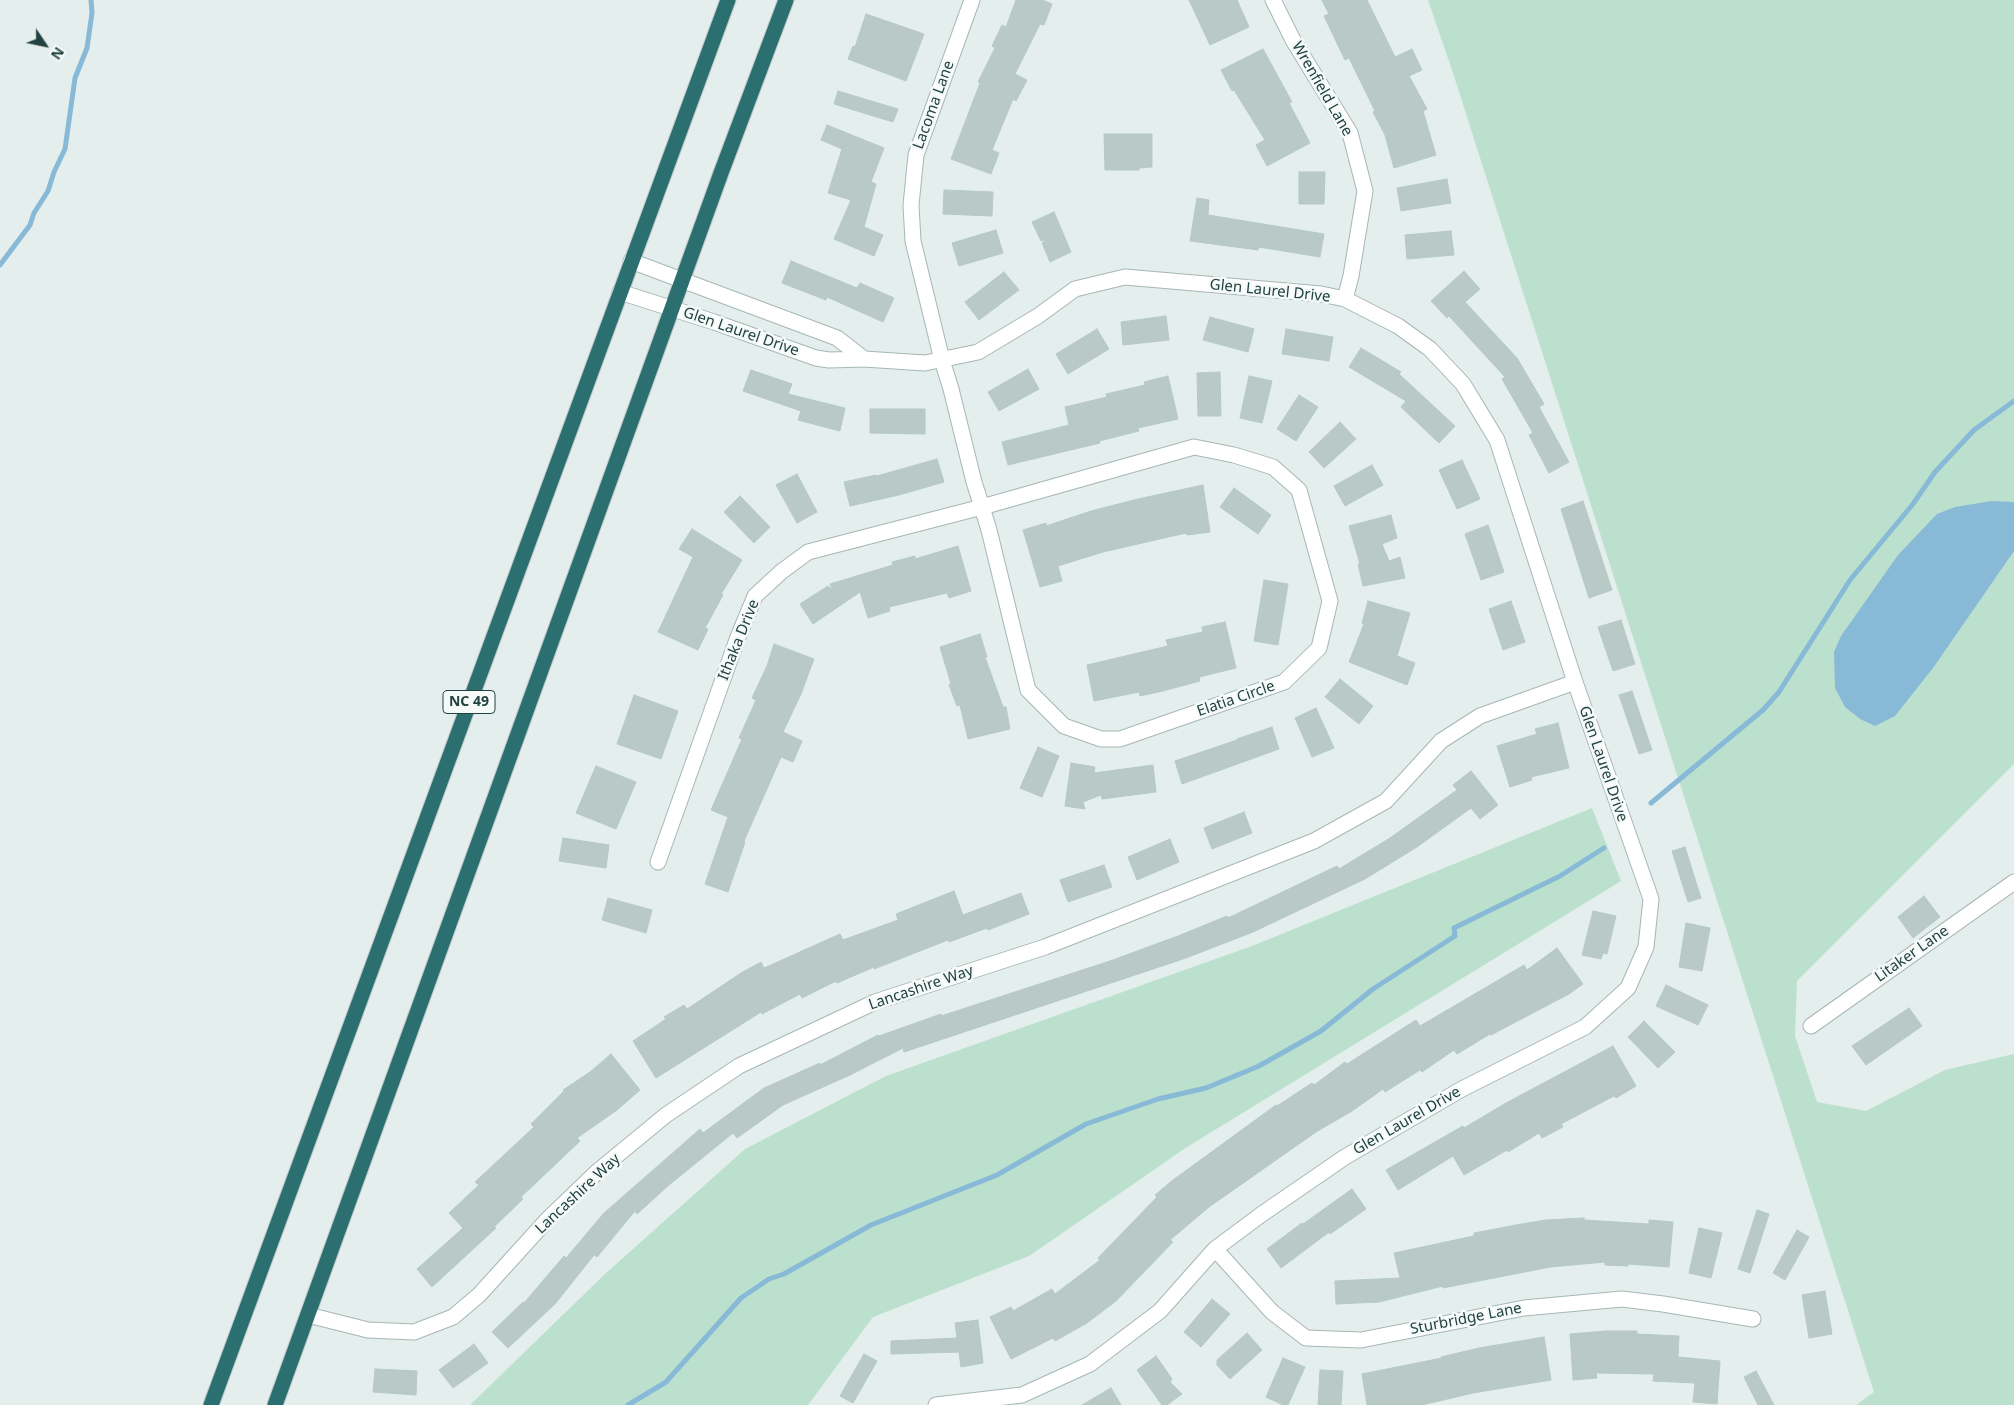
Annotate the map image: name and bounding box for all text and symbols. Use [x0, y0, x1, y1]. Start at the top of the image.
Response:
north arrow [20, 20, 70, 70]
street label: Wrenfield Lane [1288, 39, 1356, 139]
text: N [47, 44, 69, 64]
street label: Lacoma Lane [910, 58, 958, 152]
street label: Glen Laurel Drive [1209, 276, 1331, 306]
street label: Glen Laurel Drive [681, 304, 801, 360]
street label: Ithaka Drive [715, 597, 763, 683]
street label: Elatia Circle [1195, 677, 1277, 721]
road number: NC 49 [443, 690, 495, 714]
street label: Glen Laurel Drive [1575, 704, 1631, 824]
street label: Litaker Lane [1872, 922, 1952, 986]
street label: Lancashire Way [866, 962, 976, 1014]
street label: Glen Laurel Drive [1350, 1083, 1464, 1159]
street label: Lancashire Way [532, 1150, 624, 1238]
street label: Sturbridge Lane [1409, 1299, 1523, 1339]

